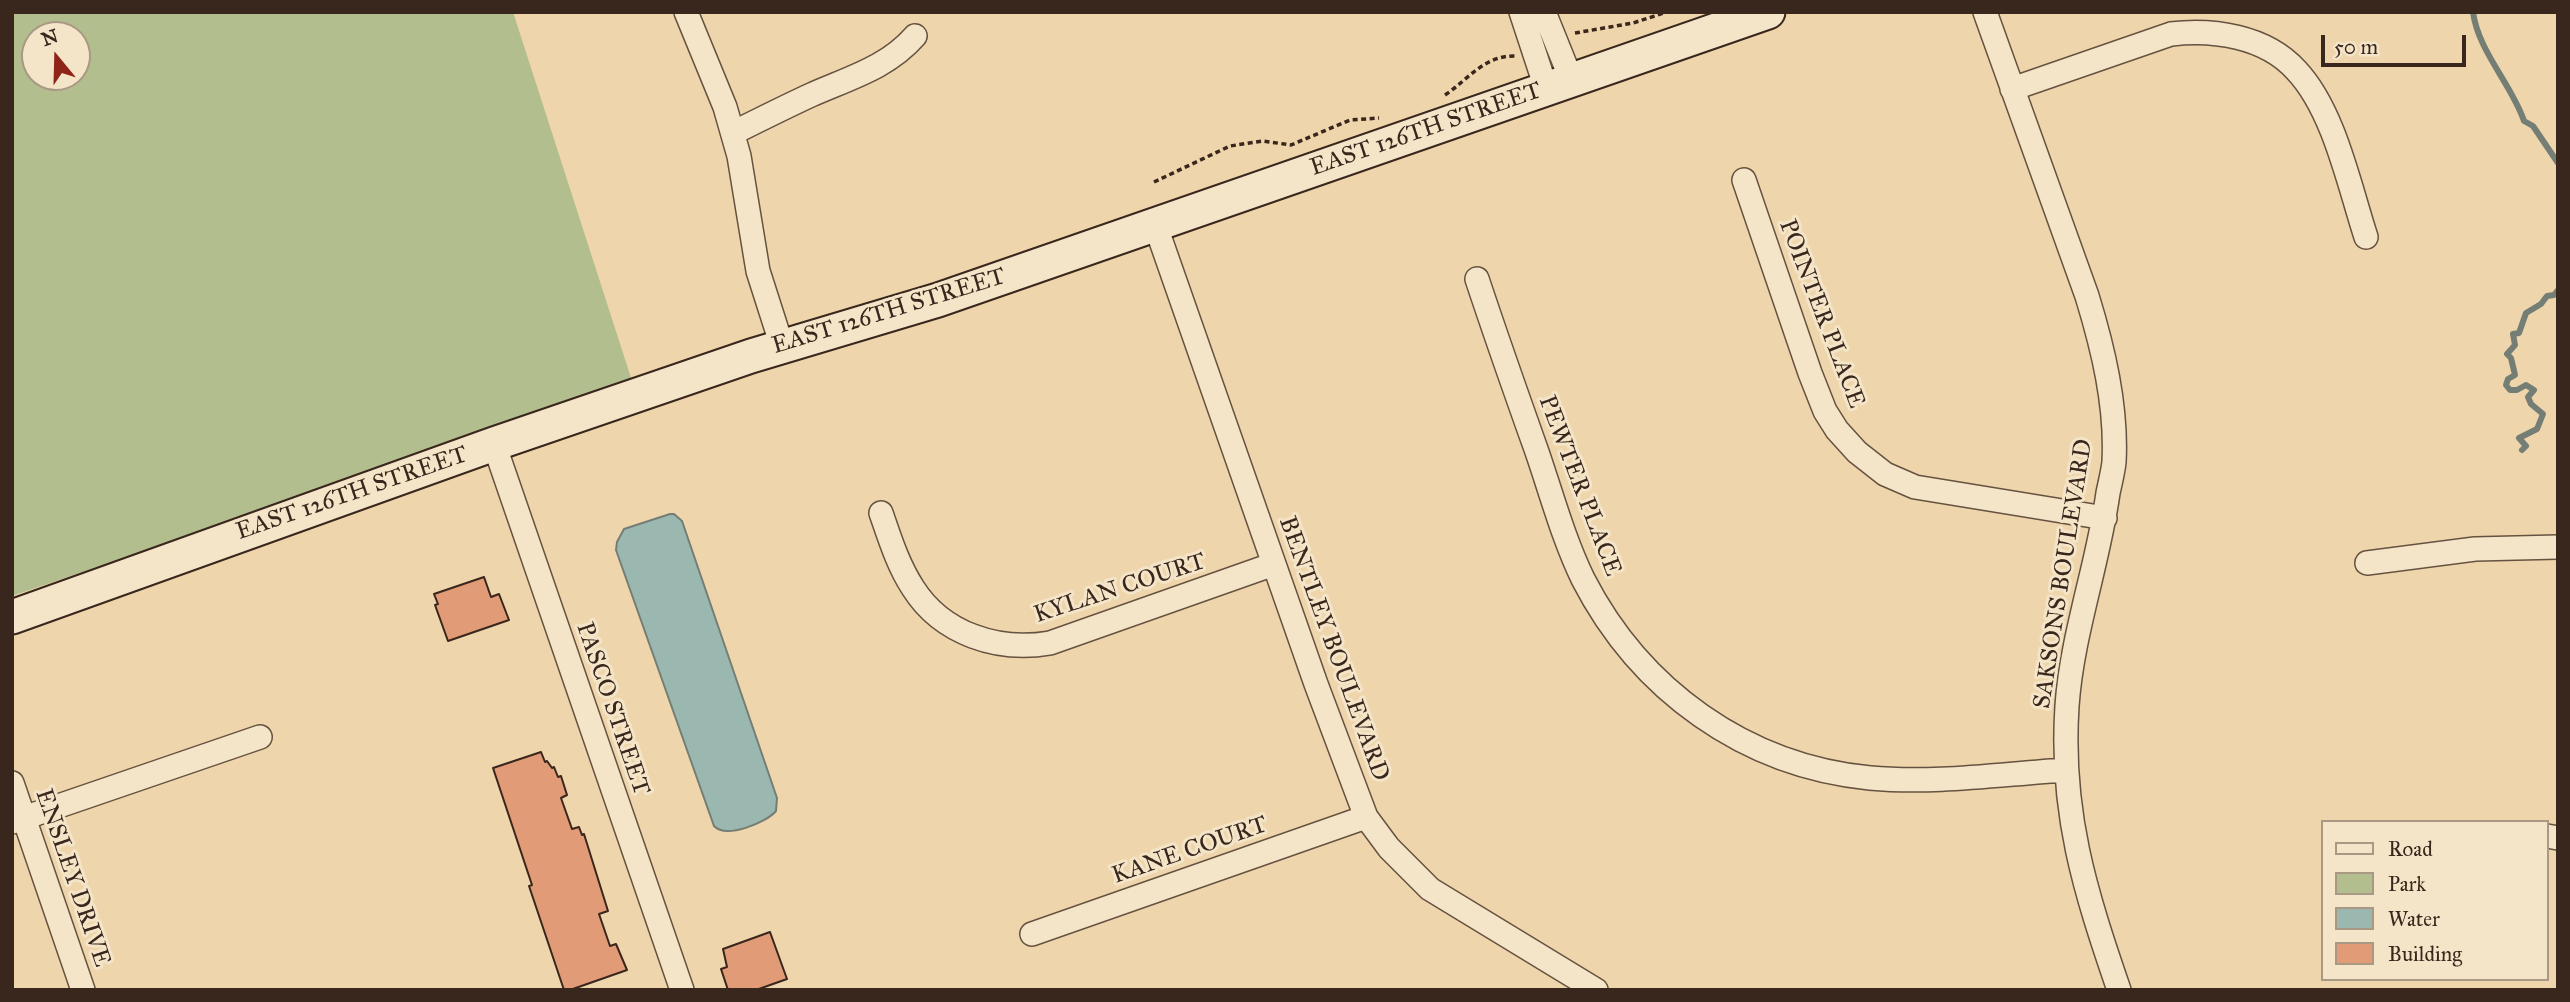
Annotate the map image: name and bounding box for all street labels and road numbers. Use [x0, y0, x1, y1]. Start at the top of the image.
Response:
street label: EAST 126TH STREET [1307, 77, 1545, 183]
street label: POINTER PLACE [1772, 216, 1870, 412]
street label: EAST 126TH STREET [769, 263, 1009, 361]
street label: PEWTER PLACE [1531, 392, 1627, 580]
street label: SAKSONS BOULEVARD [2028, 437, 2100, 711]
street label: EAST 126TH STREET [233, 441, 471, 547]
street label: BENTLEY BOULEVARD [1272, 513, 1394, 785]
street label: KYLAN COURT [1031, 548, 1209, 630]
street label: PASCO STREET [569, 619, 655, 799]
street label: ENSLEY DRIVE [28, 785, 116, 971]
street label: KANE COURT [1109, 811, 1271, 891]

